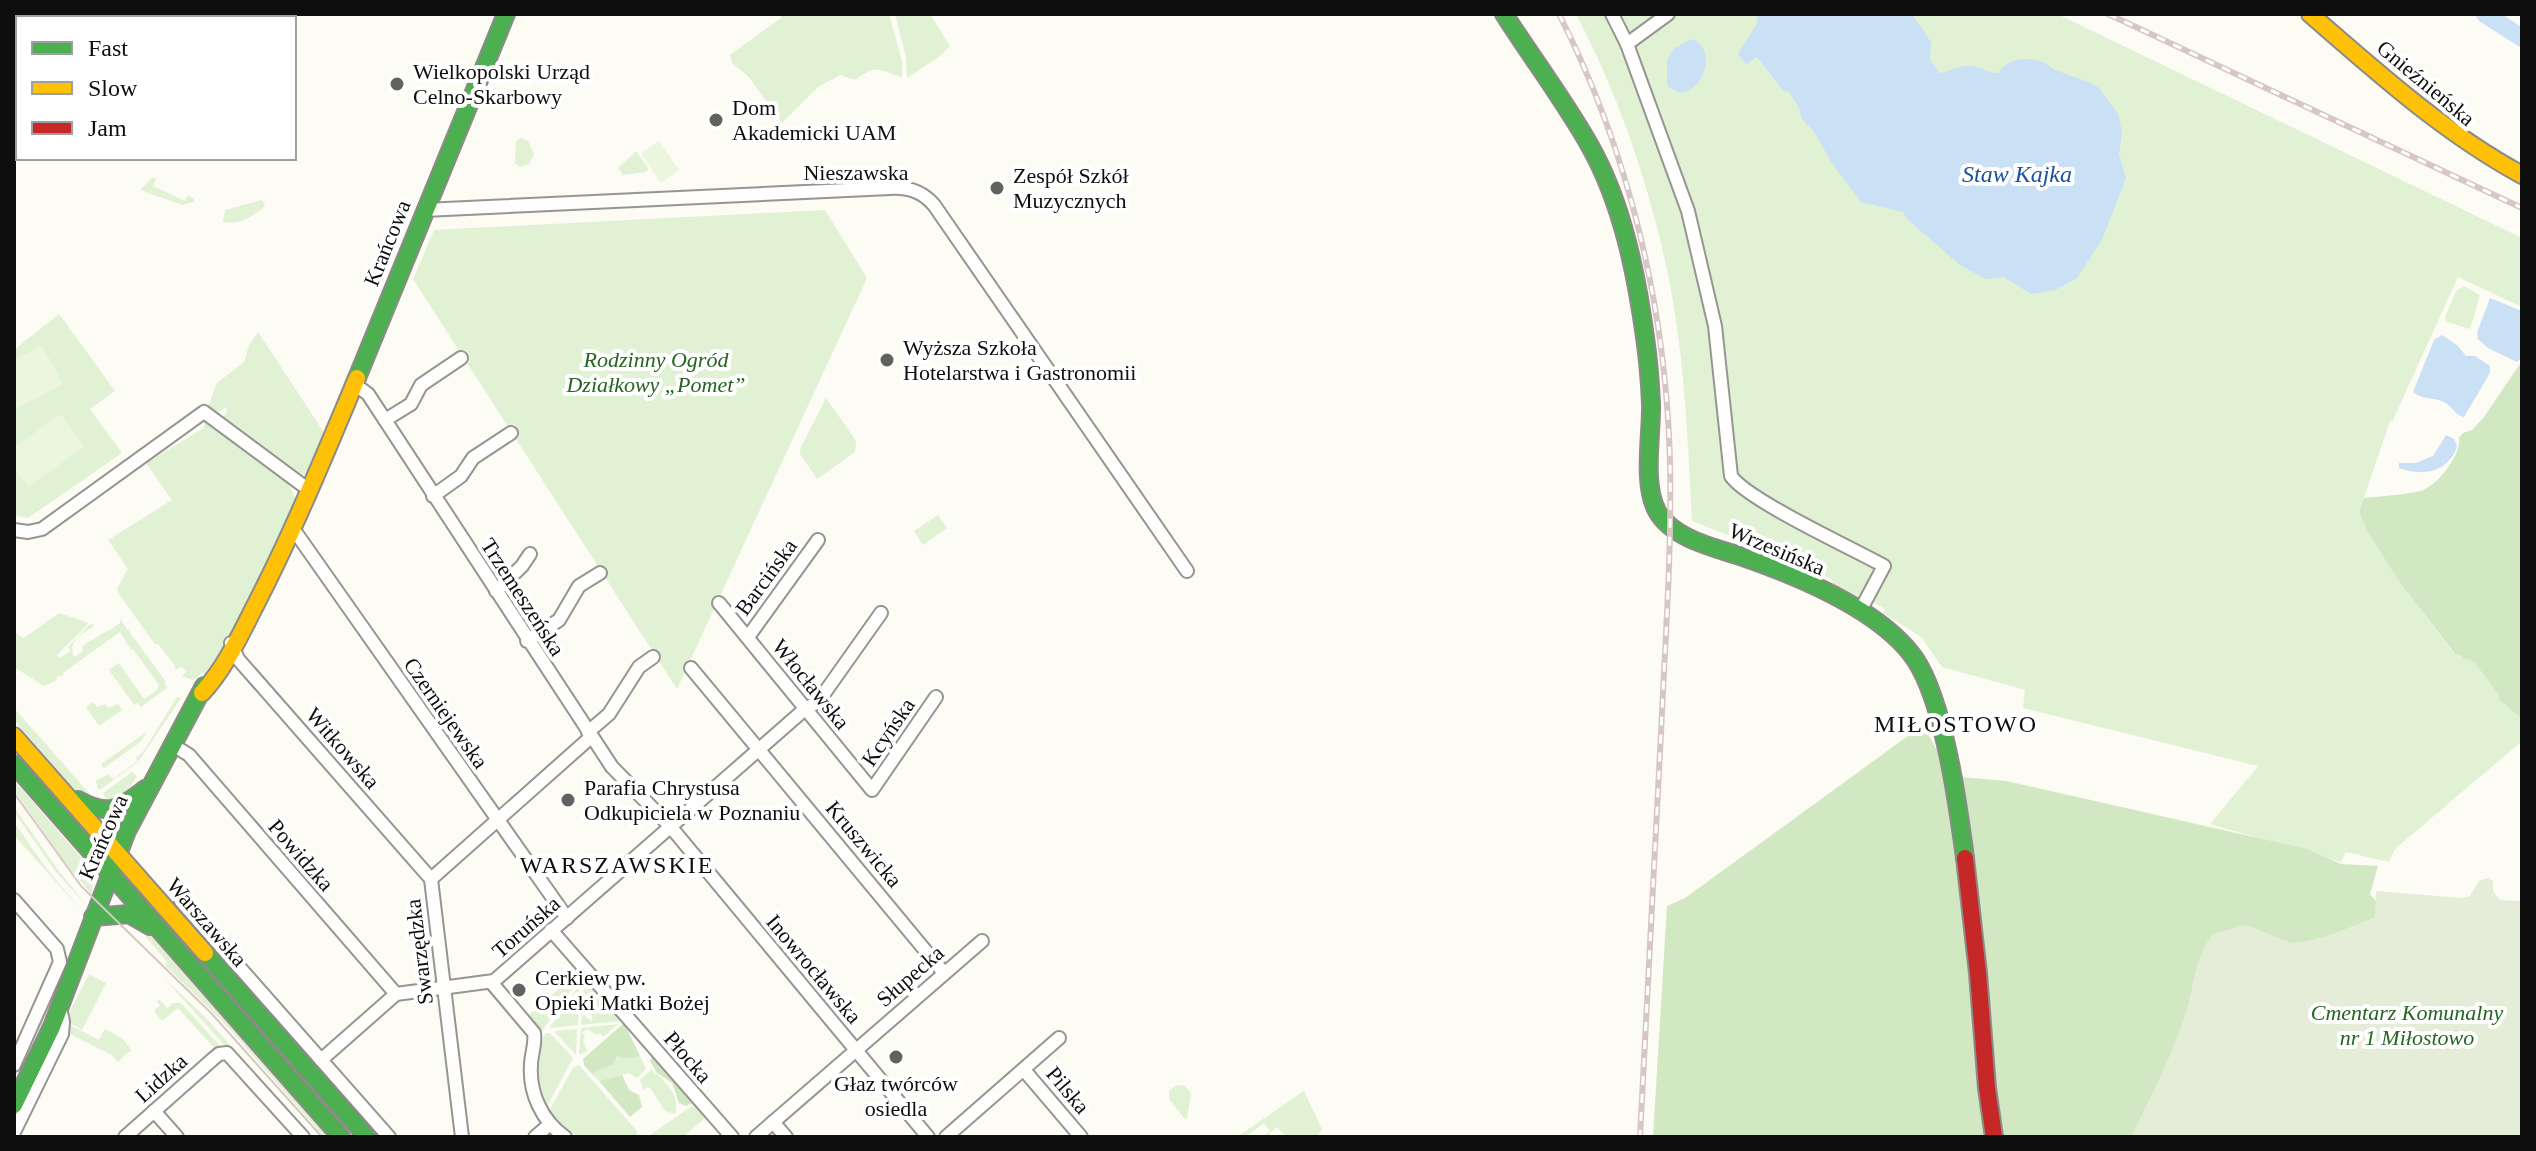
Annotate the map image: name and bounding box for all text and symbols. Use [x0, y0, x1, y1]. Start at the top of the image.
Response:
legend [16, 16, 296, 160]
text: Fast [88, 35, 128, 61]
street label: Gnieźnieńska [2372, 35, 2480, 131]
place label: Wielkopolski Urząd Celno-Skarbowy [413, 59, 590, 109]
text: Slow [88, 75, 138, 101]
marker: Wielkopolski Urząd Celno-Skarbowy [388, 75, 406, 93]
place label: Dom Akademicki UAM [732, 95, 896, 145]
marker: Dom Akademicki UAM [707, 111, 725, 129]
text: Jam [88, 115, 127, 141]
street label: Nieszawska [803, 160, 909, 185]
water label: Staw Kajka [1962, 161, 2072, 187]
place label: Zespół Szkół Muzycznych [1013, 163, 1129, 213]
marker: Zespół Szkół Muzycznych [988, 179, 1006, 197]
street label: Krańcowa [358, 196, 416, 290]
place label: Wyższa Szkoła Hotelarstwa i Gastronomii [903, 335, 1136, 385]
park label: Rodzinny Ogród Działkowy „Pomet” [565, 347, 746, 397]
marker: Wyższa Szkoła Hotelarstwa i Gastronomii [878, 351, 896, 369]
street label: Wrzesińska [1725, 518, 1829, 580]
street label: Trzemeszeńska [476, 534, 570, 661]
street label: Barcińska [730, 534, 802, 620]
street label: Włocławska [767, 634, 855, 734]
street label: Czerniejewska [399, 653, 494, 773]
street label: Kcyńska [856, 693, 920, 771]
street label: Witkowska [301, 702, 385, 794]
district label: MIŁOSTOWO [1874, 711, 2038, 737]
place label: Parafia Chrystusa Odkupiciela w Poznaniu [584, 775, 800, 825]
street label: Krańcowa [73, 790, 133, 883]
marker: Parafia Chrystusa Odkupiciela w Poznaniu [559, 791, 577, 809]
street label: Kruszwicka [821, 796, 907, 892]
street label: Powidzka [263, 814, 339, 896]
district label: WARSZAWSKIE [520, 852, 714, 878]
street label: Warszawska [162, 873, 252, 972]
street label: Toruńska [487, 891, 565, 963]
street label: Swarzędzka [400, 898, 438, 1006]
street label: Inowrocławska [761, 909, 867, 1029]
street label: Słupecka [871, 940, 949, 1012]
place label: Cerkiew pw. Opieki Matki Bożej [535, 965, 710, 1015]
marker: Cerkiew pw. Opieki Matki Bożej [510, 981, 528, 999]
park label: Cmentarz Komunalny nr 1 Miłostowo [2311, 1000, 2503, 1050]
street label: Płocka [659, 1026, 717, 1088]
street label: Lidzka [130, 1048, 192, 1108]
marker: Głaz twórców osiedla [887, 1048, 905, 1066]
street label: Pilska [1041, 1061, 1095, 1119]
place label: Głaz twórców osiedla [834, 1071, 958, 1121]

